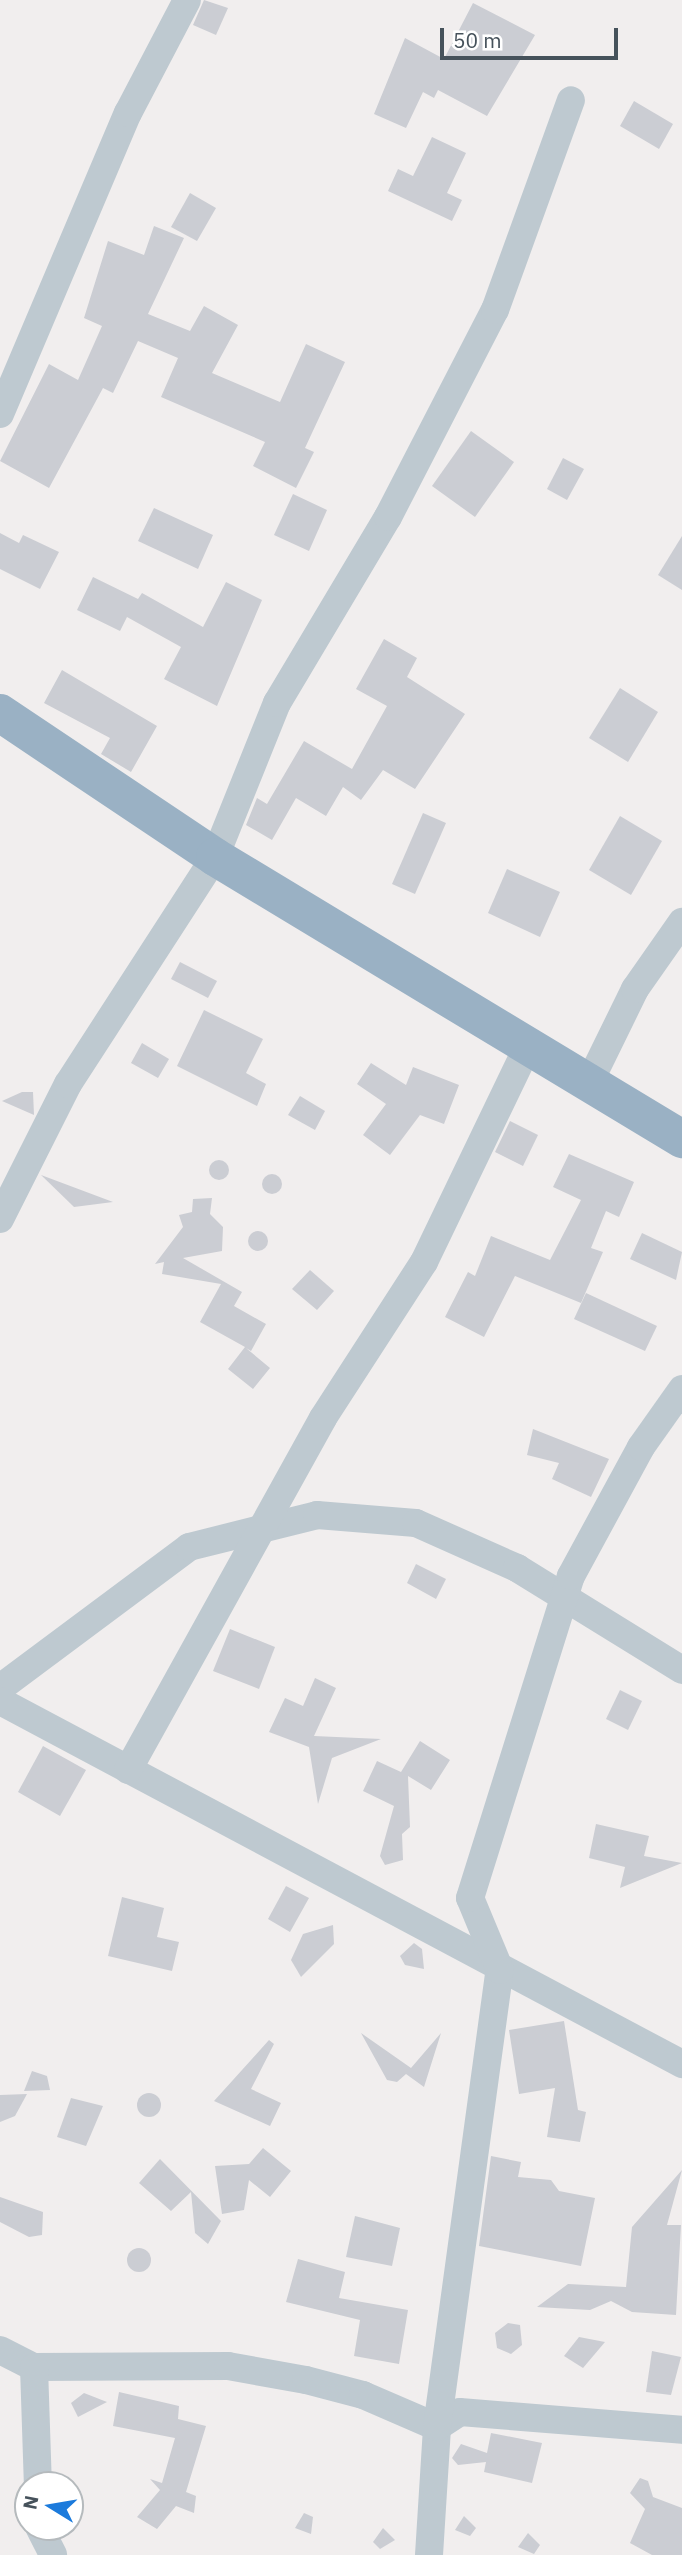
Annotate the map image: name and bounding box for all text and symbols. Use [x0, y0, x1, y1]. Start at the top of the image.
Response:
scale bar [444, 14, 622, 58]
text: 50 m [453, 26, 502, 54]
north arrow [14, 2471, 84, 2541]
text: N [17, 2493, 43, 2511]

